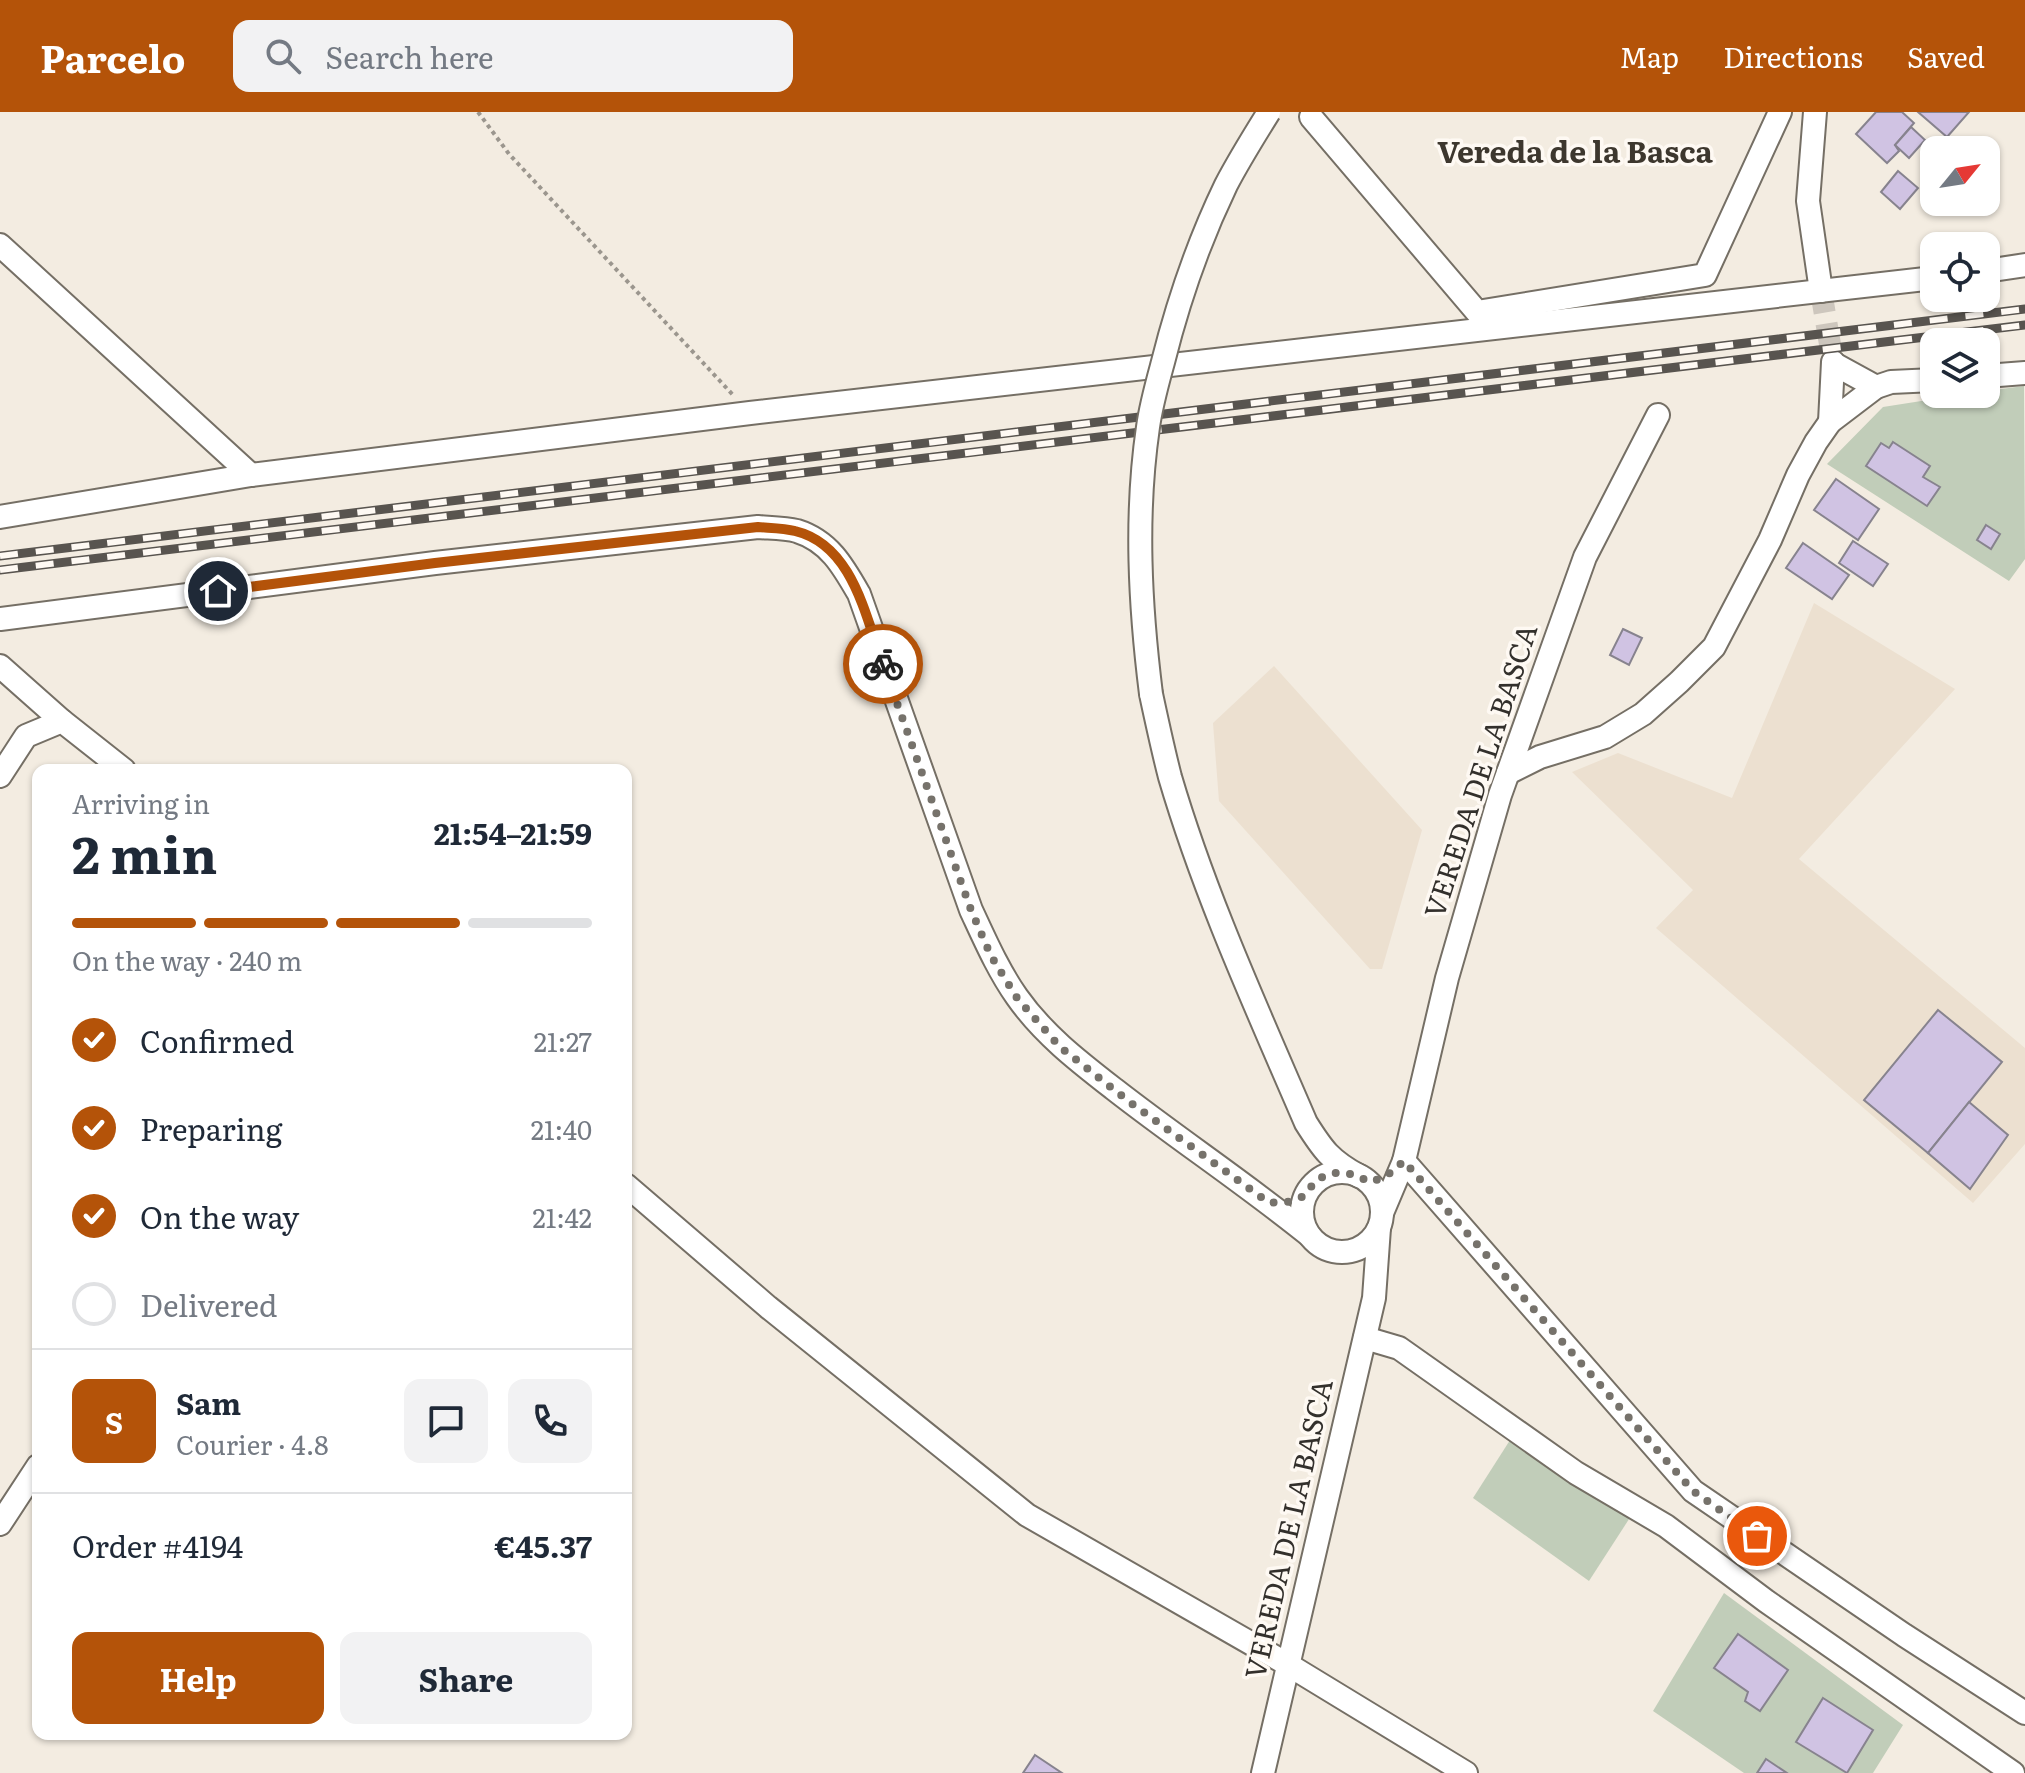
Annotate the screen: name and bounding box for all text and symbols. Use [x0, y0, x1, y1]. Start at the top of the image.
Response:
search box [233, 20, 793, 92]
text: Parcelo [40, 28, 185, 85]
icon: search [261, 34, 305, 78]
text: Search here [325, 34, 494, 78]
text: Map [1620, 35, 1679, 77]
text: Directions [1723, 35, 1863, 77]
text: Saved [1907, 35, 1985, 77]
district label: Vereda de la Basca [1437, 128, 1714, 172]
north arrow [1920, 136, 2000, 216]
map controls [1920, 136, 2000, 408]
button: locate [1920, 232, 2000, 312]
button: layers [1920, 328, 2000, 408]
pin [184, 557, 252, 625]
icon: home [196, 569, 240, 613]
street label: VEREDA DE LA BASCA [1412, 618, 1547, 923]
courier [843, 624, 923, 704]
icon: bike [861, 642, 905, 686]
text: Arriving in [72, 783, 210, 822]
text: 21:54–21:59 [434, 810, 592, 854]
text: 2 min [72, 813, 217, 890]
text: On the way · 240 m [72, 940, 302, 979]
icon: check [72, 1018, 116, 1062]
text: Confirmed [140, 1018, 294, 1062]
text: 21:27 [534, 1021, 592, 1060]
icon: check [72, 1106, 116, 1150]
text: Preparing [140, 1106, 282, 1150]
text: 21:40 [531, 1109, 592, 1148]
icon: check [72, 1194, 116, 1238]
text: On the way [140, 1194, 299, 1238]
text: 21:42 [533, 1197, 592, 1236]
text: Delivered [140, 1282, 277, 1326]
street label: VEREDA DE LA BASCA [1232, 1374, 1342, 1683]
button: chat [404, 1379, 488, 1463]
button: phone [508, 1379, 592, 1463]
text: Sam [176, 1380, 241, 1424]
text: S [105, 1399, 123, 1443]
text: Courier · 4.8 [176, 1424, 329, 1463]
pin [1723, 1502, 1791, 1570]
icon: bag [1735, 1514, 1779, 1558]
text: Order #4194 [72, 1523, 243, 1567]
text: €45.37 [494, 1523, 592, 1567]
button: Help [72, 1632, 324, 1724]
button: Share [340, 1632, 592, 1724]

